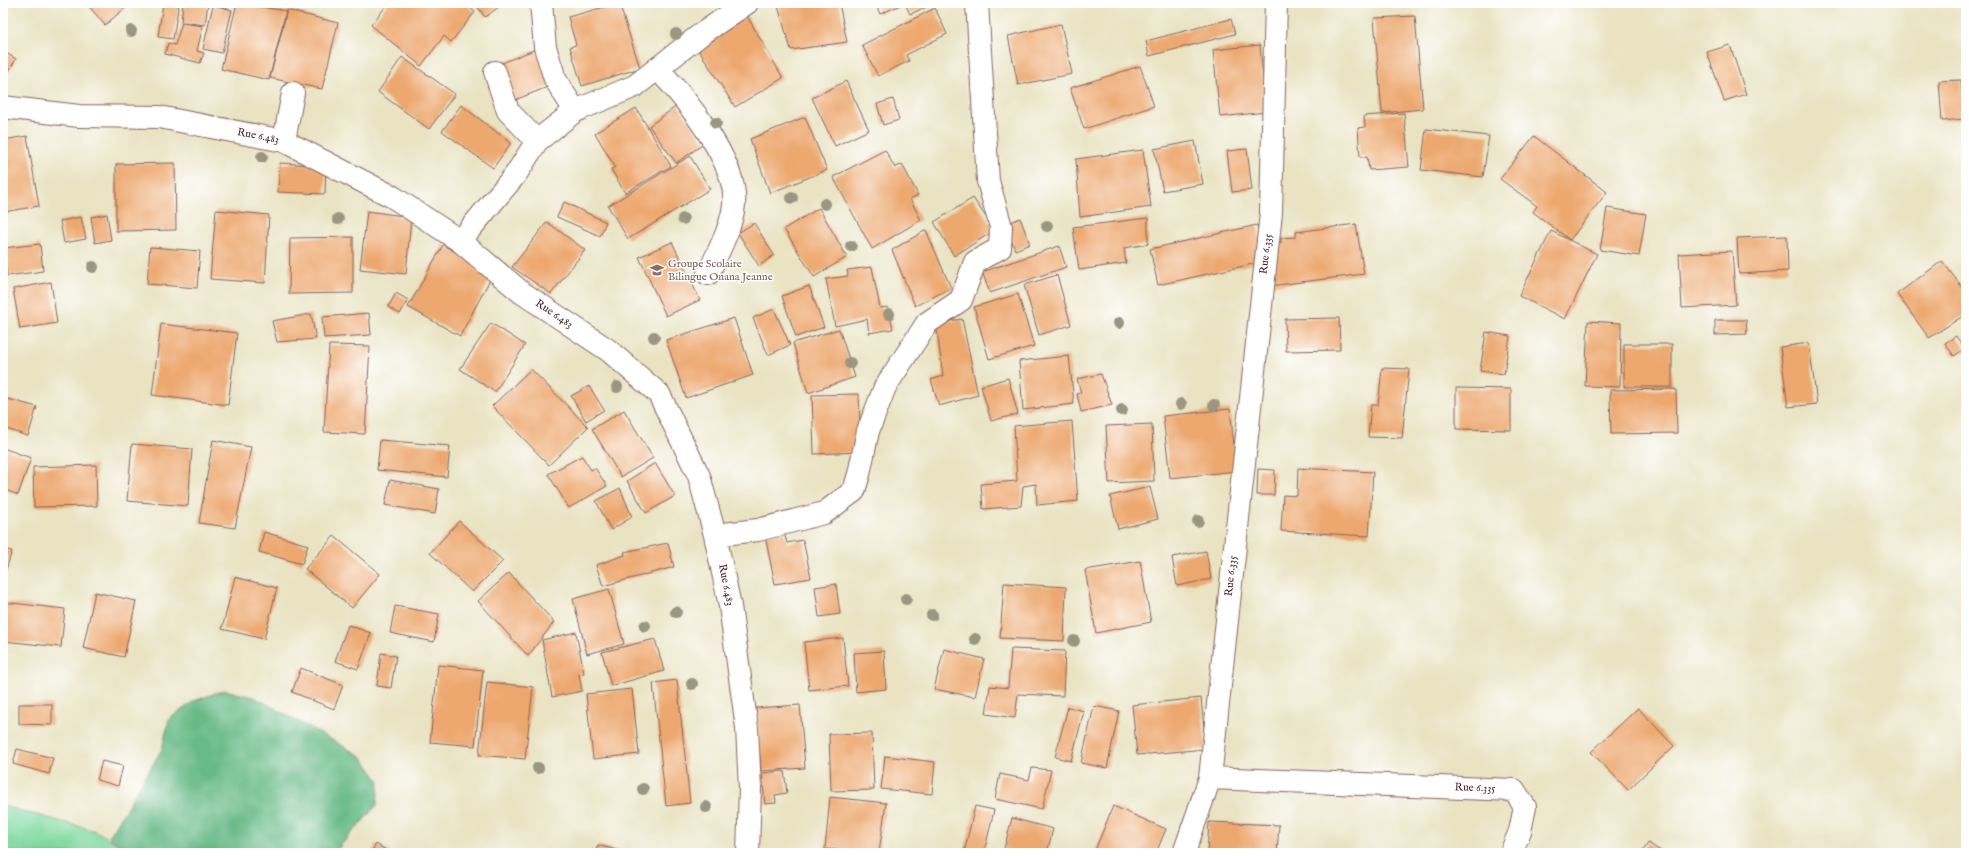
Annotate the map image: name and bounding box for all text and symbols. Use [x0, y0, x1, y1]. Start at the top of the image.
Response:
street label: Rue 6.483 [236, 125, 280, 147]
street label: Rue 6.335 [1257, 233, 1275, 275]
place label: Groupe Scolaire Bilingue Onana Jeanne [668, 257, 773, 284]
school or university icon: Groupe Scolaire Bilingue Onana Jeanne [649, 262, 665, 278]
street label: Rue 6.483 [533, 296, 575, 332]
street label: Rue 6.335 [1222, 555, 1240, 597]
street label: Rue 6.483 [715, 563, 737, 607]
street label: Rue 6.335 [1454, 780, 1496, 796]

